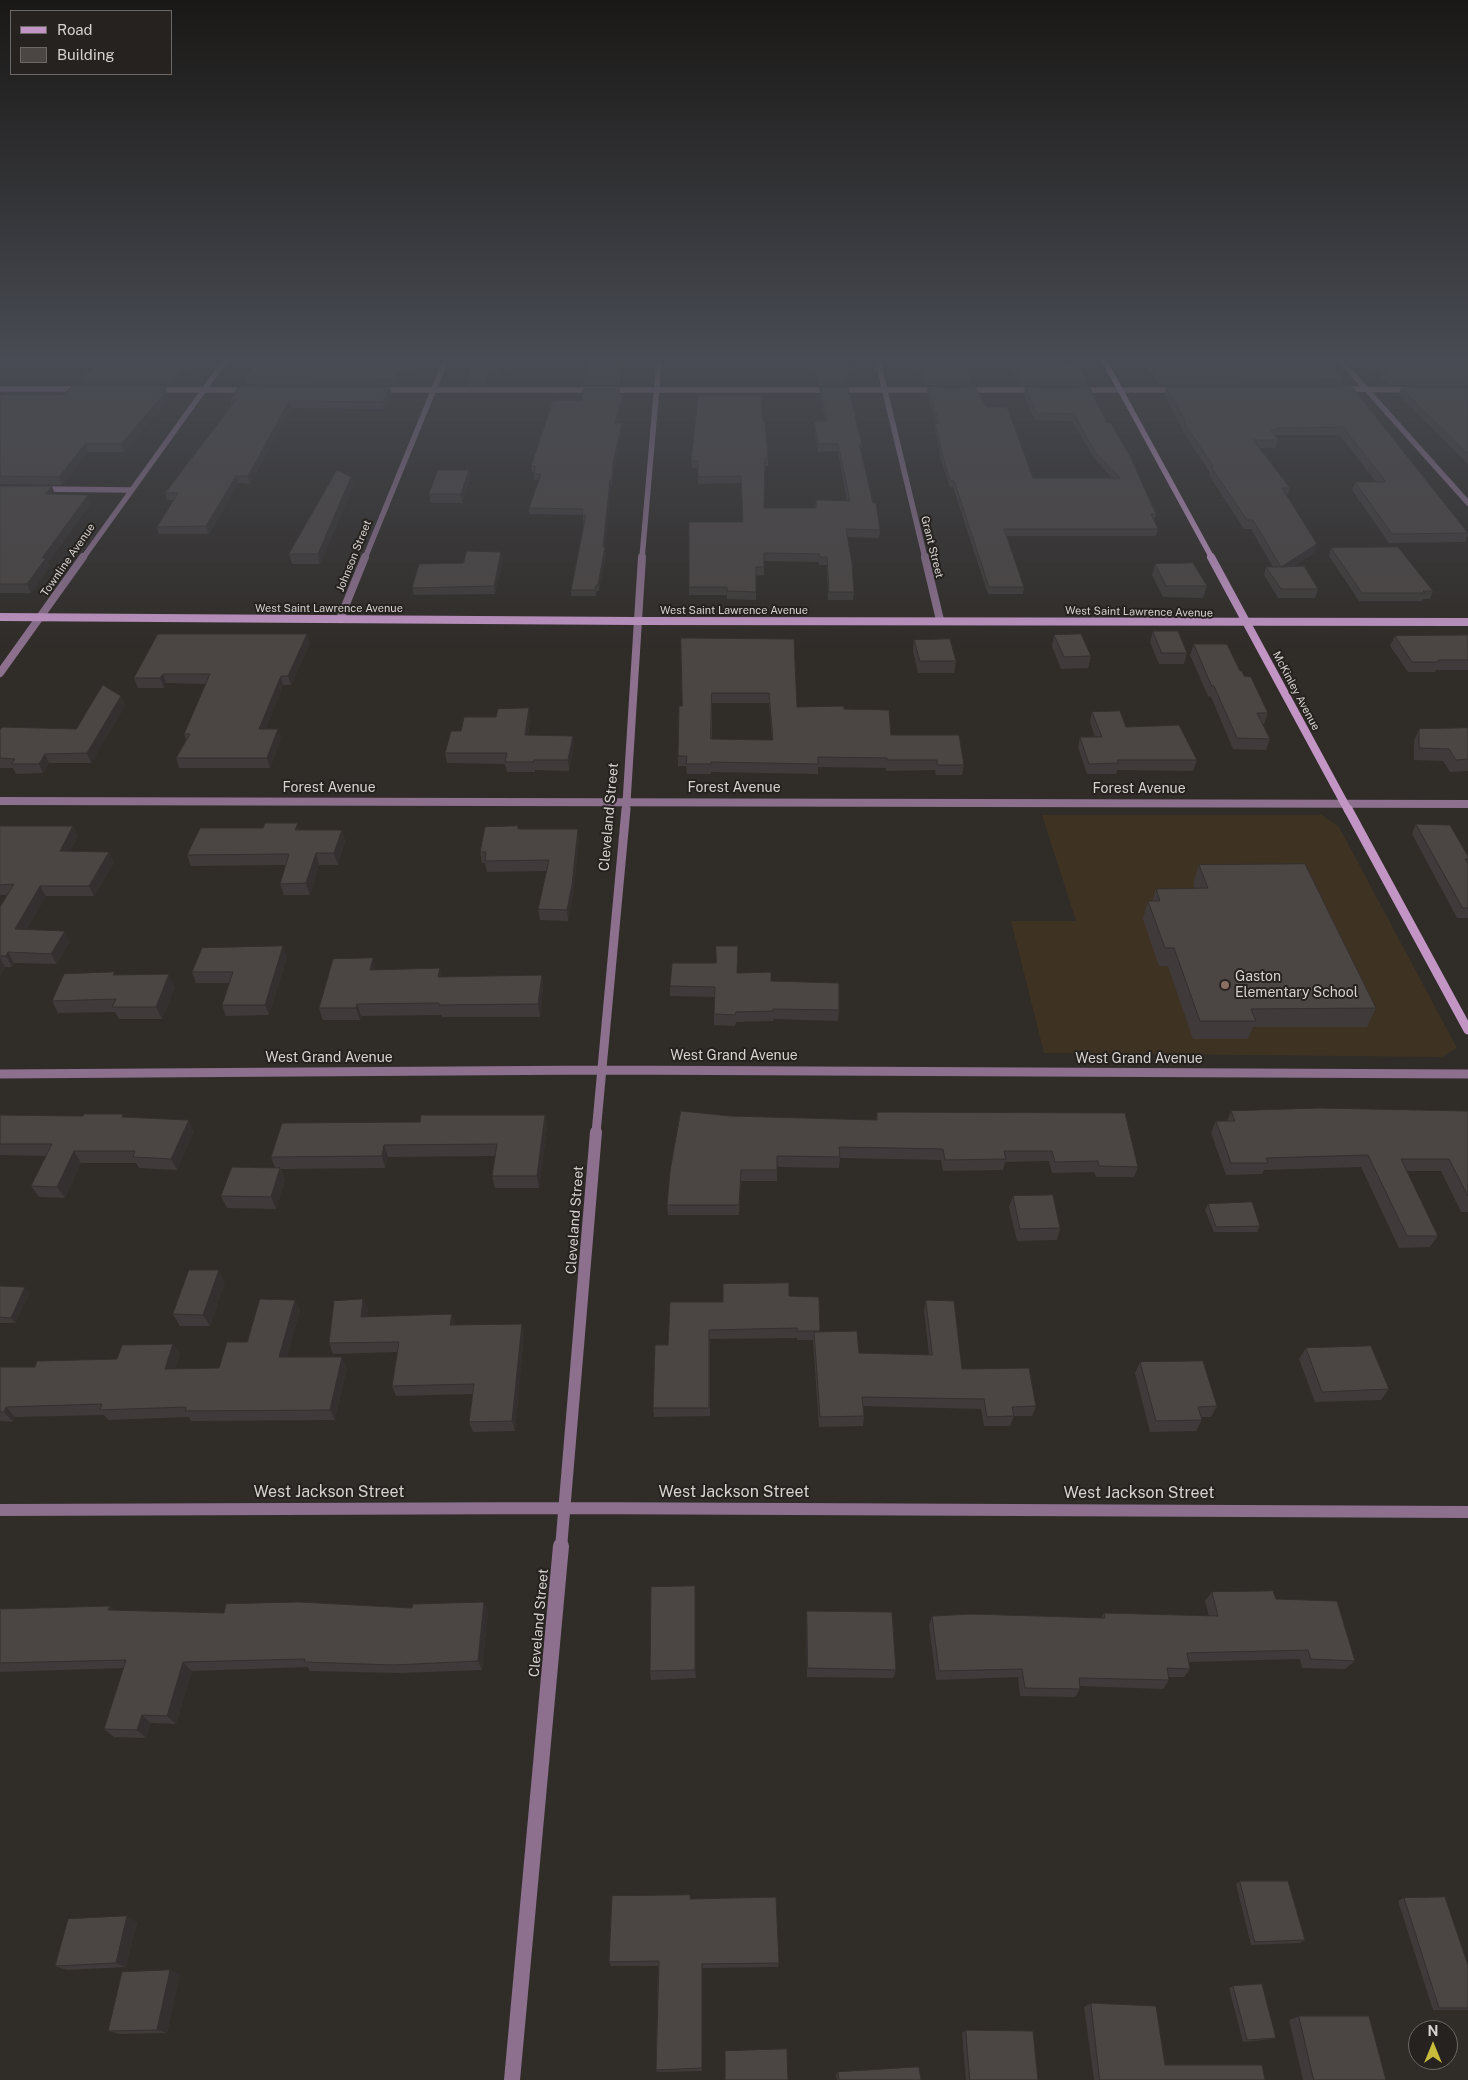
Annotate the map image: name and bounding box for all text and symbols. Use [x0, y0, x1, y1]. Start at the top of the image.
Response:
legend [10, 10, 172, 75]
text: Road [57, 21, 93, 38]
text: Building [57, 46, 115, 63]
street label: Grant Street [918, 515, 946, 579]
street label: Johnson Street [334, 518, 374, 594]
street label: Townline Avenue [38, 521, 98, 599]
street label: West Saint Lawrence Avenue [255, 602, 403, 616]
street label: West Saint Lawrence Avenue [660, 604, 808, 618]
street label: West Saint Lawrence Avenue [1065, 604, 1213, 620]
street label: McKinley Avenue [1270, 649, 1322, 733]
street label: Cleveland Street [596, 762, 622, 872]
street label: Forest Avenue [282, 780, 376, 796]
street label: Forest Avenue [687, 780, 781, 796]
street label: Forest Avenue [1092, 781, 1186, 797]
place label: Gaston Elementary School [1235, 969, 1358, 1002]
marker: Gaston Elementary School [1219, 979, 1231, 991]
street label: West Grand Avenue [670, 1048, 798, 1064]
street label: West Grand Avenue [265, 1050, 393, 1066]
street label: West Grand Avenue [1075, 1051, 1203, 1067]
street label: Cleveland Street [563, 1165, 587, 1275]
street label: West Jackson Street [253, 1482, 405, 1502]
street label: West Jackson Street [658, 1482, 810, 1502]
street label: West Jackson Street [1063, 1483, 1215, 1503]
street label: Cleveland Street [526, 1568, 552, 1678]
north arrow [1408, 2020, 1458, 2070]
text: N [1428, 2023, 1438, 2039]

